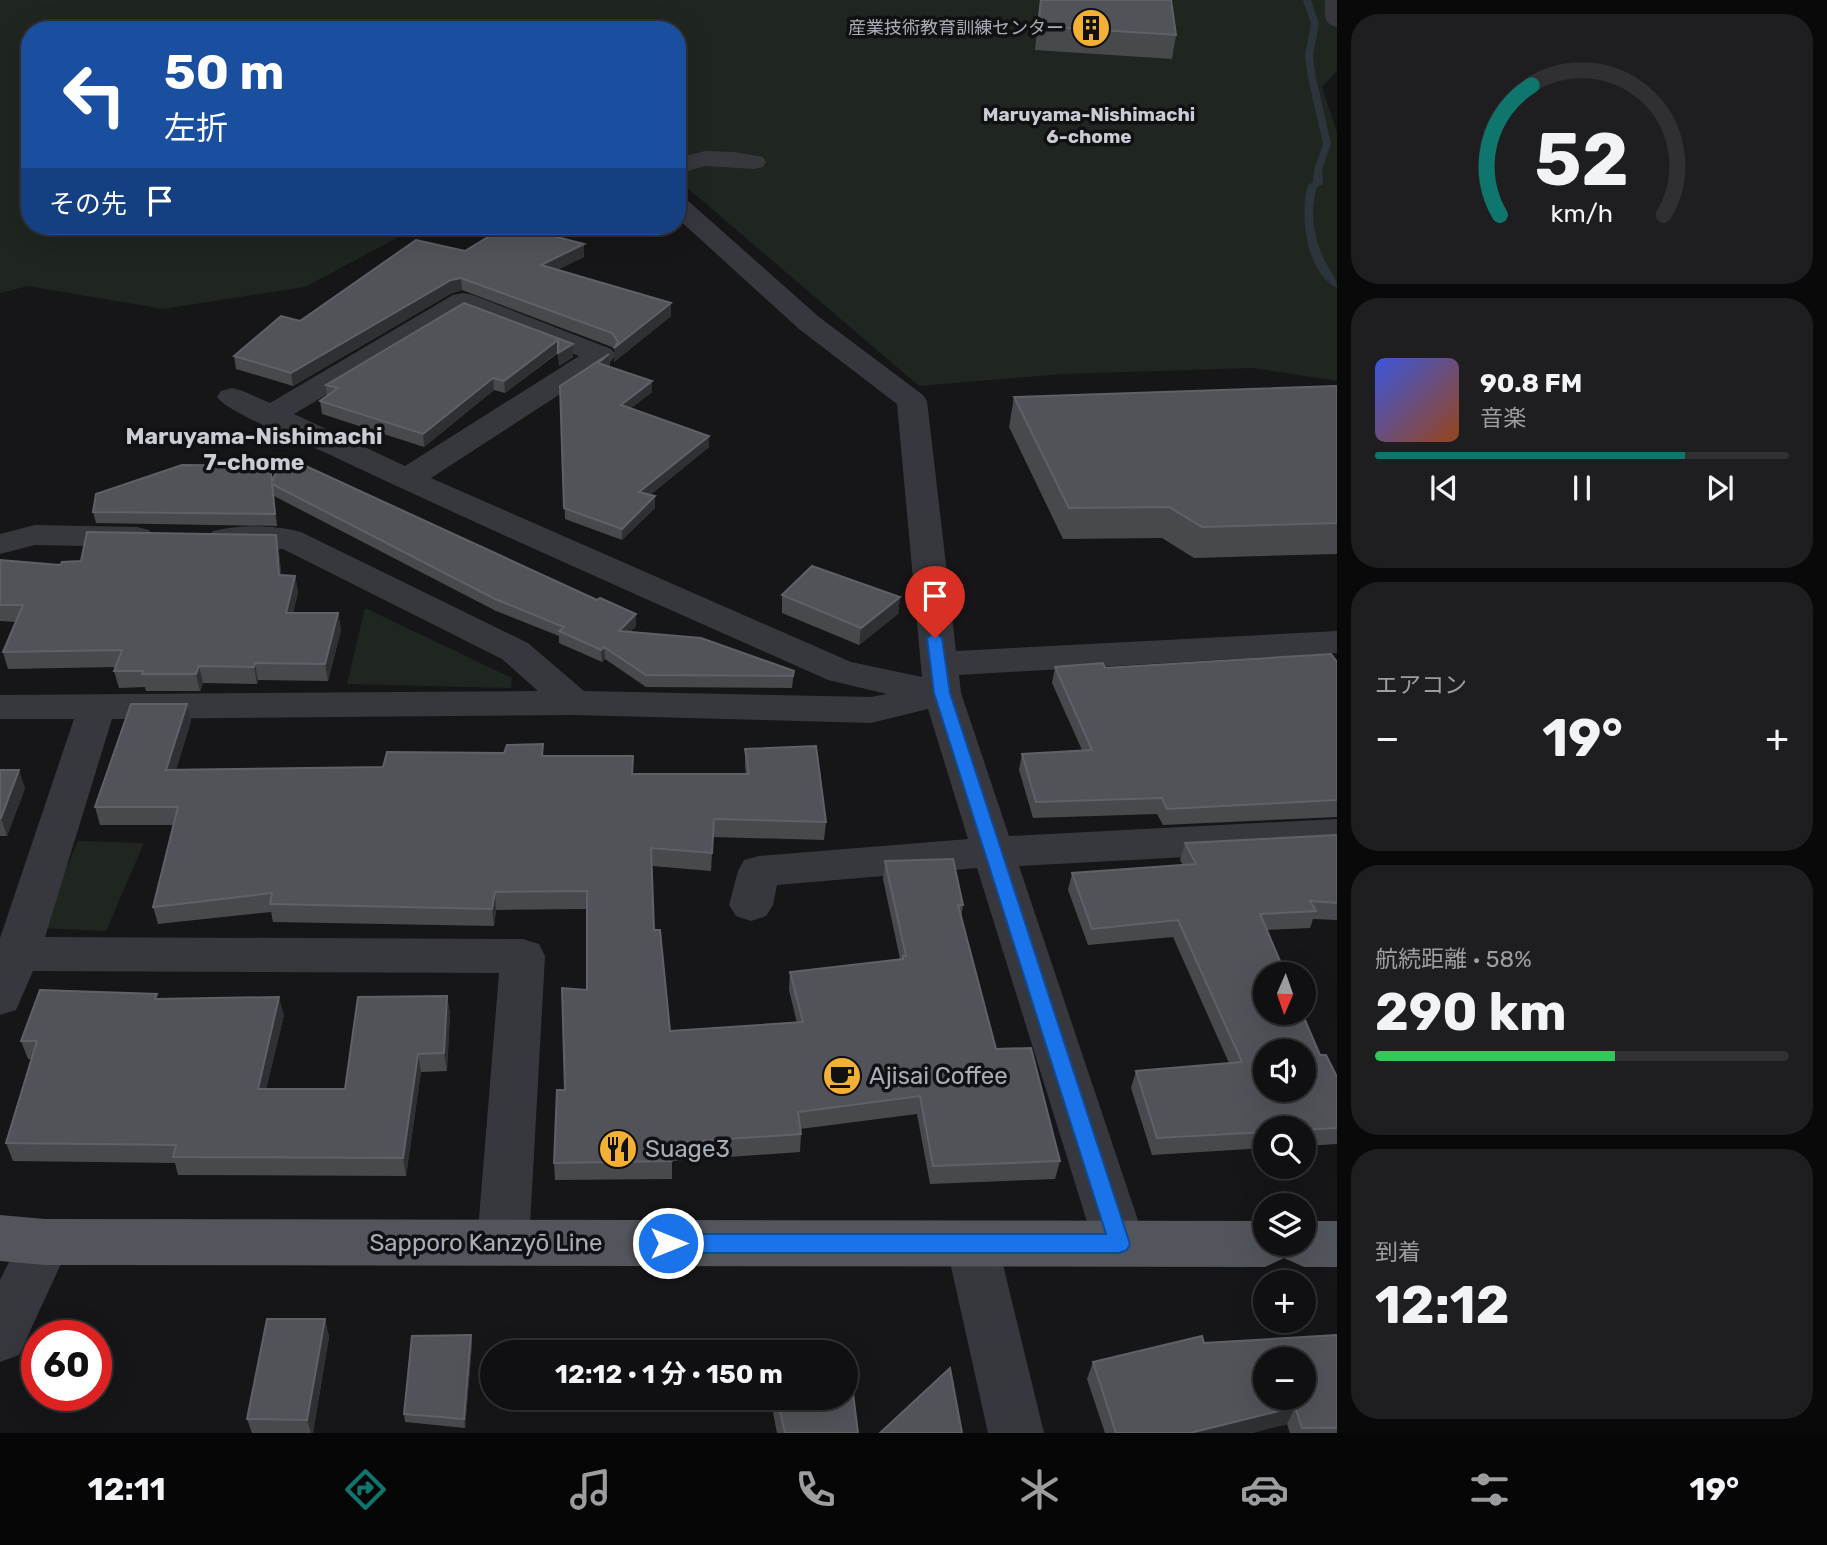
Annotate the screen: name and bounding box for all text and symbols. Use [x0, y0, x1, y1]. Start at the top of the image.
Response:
building icon: 産業技術教育訓練センター [1070, 7, 1112, 49]
place label: 産業技術教育訓練センター [848, 17, 1064, 39]
text: 50 m [164, 43, 284, 101]
icon: left [49, 49, 140, 140]
district label: Maruyama-Nishimachi 6-chome [983, 103, 1195, 148]
text: 左折 [164, 109, 228, 147]
text: 52 [1535, 117, 1629, 203]
icon: arrive [141, 182, 179, 220]
text: その先 [49, 189, 127, 220]
text: km/h [1551, 199, 1613, 228]
text: 90.8 FM [1480, 368, 1582, 399]
text: 音楽 [1480, 404, 1526, 432]
district label: Maruyama-Nishimachi 7-chome [125, 422, 383, 476]
icon: previous [1425, 469, 1463, 507]
icon: pause [1563, 469, 1601, 507]
icon: next [1701, 469, 1739, 507]
pin [905, 566, 965, 638]
icon: arrive [916, 577, 954, 615]
text: エアコン [1375, 671, 1467, 699]
text: 19° [1542, 707, 1623, 769]
text: − [1375, 715, 1400, 761]
text: + [1765, 715, 1789, 761]
text: 航続距離 · 58% [1375, 945, 1532, 973]
north arrow [1253, 962, 1316, 1026]
map controls [1253, 962, 1316, 1410]
text: 290 km [1375, 981, 1567, 1043]
button: sound [1253, 1039, 1316, 1102]
cafe icon: Ajisai Coffee [821, 1055, 863, 1097]
place label: Ajisai Coffee [869, 1062, 1008, 1090]
button: search [1253, 1116, 1316, 1179]
restaurant icon: Suage3 [597, 1128, 639, 1170]
place label: Suage3 [645, 1135, 730, 1163]
button: layers [1253, 1193, 1316, 1256]
position arrow [631, 1206, 705, 1280]
street label: Sapporo Kanzyō Line [369, 1229, 603, 1257]
text: 到着 [1375, 1238, 1421, 1266]
button: + [1253, 1270, 1316, 1333]
text: 12:12 [1375, 1274, 1509, 1336]
speed limit sign: 60 [21, 1320, 112, 1411]
button: − [1253, 1347, 1316, 1410]
text: 12:12 · 1 分 · 150 m [555, 1359, 783, 1390]
icon: directions [341, 1465, 390, 1514]
icon: music [566, 1465, 615, 1514]
icon: phone [791, 1465, 840, 1514]
icon: climate [1015, 1465, 1064, 1514]
icon: car [1240, 1465, 1289, 1514]
icon: filters [1465, 1465, 1514, 1514]
text: 12:11 [88, 1470, 166, 1508]
text: 19° [1690, 1470, 1739, 1508]

